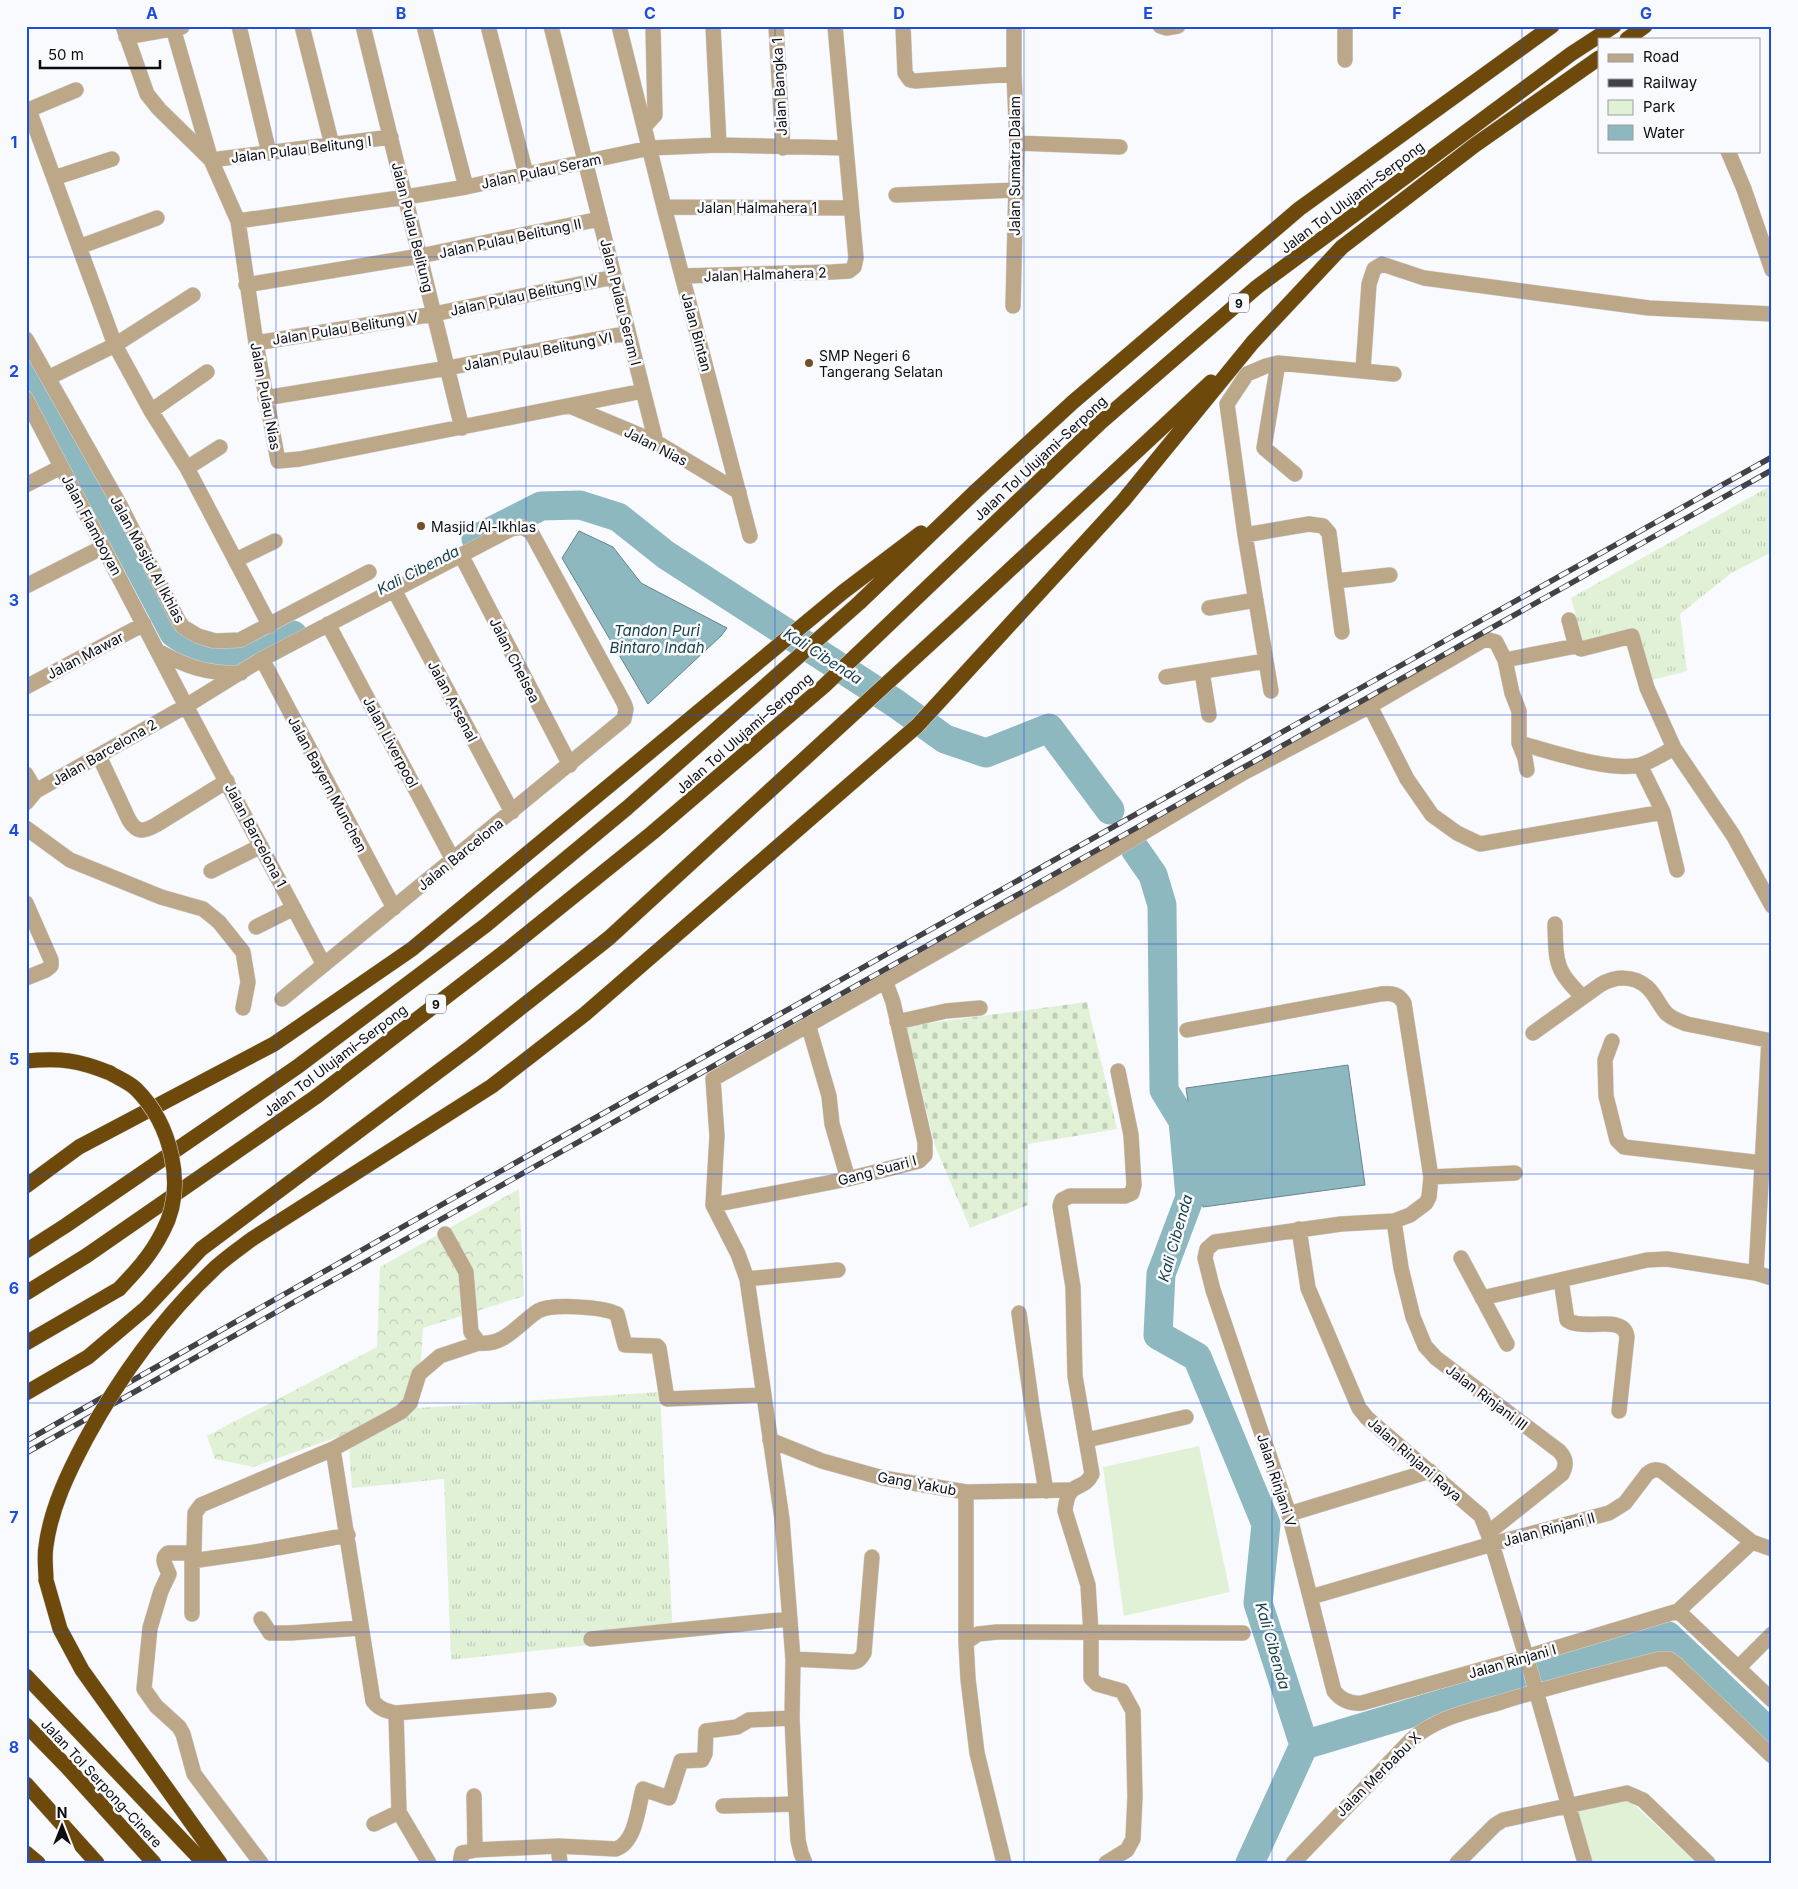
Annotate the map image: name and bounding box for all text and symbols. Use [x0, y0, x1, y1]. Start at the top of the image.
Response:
text: A [146, 3, 158, 23]
text: B [396, 3, 406, 23]
text: C [644, 3, 656, 23]
text: D [893, 3, 905, 23]
text: E [1143, 3, 1153, 23]
text: F [1392, 3, 1402, 23]
text: G [1640, 3, 1652, 23]
street label: Jalan Bangka 1 [768, 37, 790, 137]
scale bar [40, 38, 160, 70]
legend [1598, 38, 1760, 152]
text: 50 m [48, 45, 84, 64]
text: Road [1643, 47, 1679, 66]
text: Railway [1643, 73, 1698, 92]
street label: Jalan Sumatra Dalam [1006, 96, 1023, 236]
text: Park [1643, 97, 1676, 116]
text: Water [1643, 123, 1685, 142]
text: 1 [11, 132, 17, 152]
street label: Jalan Pulau Belitung I [230, 132, 372, 166]
street label: Jalan Tol Ulujami–Serpong [1277, 137, 1427, 257]
street label: Jalan Pulau Seram [479, 150, 603, 192]
street label: Jalan Pulau Belitung [389, 160, 437, 294]
street label: Jalan Halmahera 1 [697, 199, 817, 216]
street label: Jalan Pulau Belitung II [437, 215, 583, 261]
street label: Jalan Pulau Seram I [597, 237, 645, 367]
street label: Jalan Halmahera 2 [703, 263, 827, 285]
street label: Jalan Pulau Belitung IV [448, 271, 600, 319]
street label: Jalan Bintan [678, 291, 716, 373]
road number: 9 [1229, 294, 1249, 312]
street label: Jalan Pulau Belitung V [271, 308, 419, 348]
street label: Jalan Pulau Belitung VI [462, 328, 614, 374]
street label: Jalan Pulau Nias [247, 341, 285, 451]
place label: SMP Negeri 6 Tangerang Selatan [819, 347, 943, 380]
marker: SMP Negeri 6 Tangerang Selatan [803, 357, 815, 369]
text: 2 [9, 361, 19, 381]
street label: Jalan Tol Ulujami–Serpong [970, 392, 1110, 524]
street label: Jalan Nias [622, 423, 690, 469]
street label: Jalan Flamboyan [58, 472, 126, 578]
street label: Jalan Masjid Al Ikhlas [107, 492, 189, 626]
place label: Masjid Al-Ikhlas [431, 518, 536, 535]
marker: Masjid Al-Ikhlas [415, 520, 427, 532]
water label: Kali Cibenda [374, 541, 462, 599]
text: 3 [9, 590, 19, 610]
street label: Jalan Chelsea [486, 615, 544, 705]
water label: Tandon Puri Bintaro Indah [609, 621, 705, 657]
water label: Kali Cibenda [780, 624, 866, 688]
street label: Jalan Mawar [44, 628, 126, 682]
street label: Jalan Arsenal [425, 658, 481, 744]
street label: Jalan Tol Ulujami–Serpong [672, 669, 816, 797]
street label: Jalan Liverpool [360, 694, 422, 790]
street label: Jalan Bayern Munchen [285, 713, 371, 855]
street label: Jalan Barcelona 2 [49, 715, 159, 789]
street label: Jalan Barcelona 1 [221, 780, 291, 890]
street label: Jalan Barcelona [414, 814, 506, 894]
text: 4 [9, 820, 20, 840]
road number: 9 [426, 994, 446, 1014]
street label: Jalan Tol Ulujami–Serpong [260, 1000, 410, 1120]
text: 5 [9, 1049, 19, 1069]
street label: Gang Suari I [836, 1151, 918, 1189]
water label: Kali Cibenda [1153, 1192, 1197, 1284]
text: 6 [9, 1278, 19, 1298]
street label: Jalan Rinjani III [1443, 1361, 1531, 1433]
street label: Jalan Rinjani Raya [1364, 1414, 1466, 1504]
street label: Jalan Rinjani V [1254, 1431, 1300, 1529]
street label: Gang Yakub [876, 1468, 958, 1498]
text: 7 [9, 1507, 19, 1527]
street label: Jalan Rinjani II [1501, 1509, 1597, 1549]
water label: Kali Cibenda [1251, 1600, 1295, 1692]
street label: Jalan Rinjani I [1466, 1640, 1558, 1682]
street label: Jalan Tol Serpong–Cinere [38, 1715, 166, 1851]
street label: Jalan Merbabu X [1332, 1728, 1424, 1820]
text: 8 [9, 1737, 19, 1757]
north arrow [38, 1802, 88, 1852]
text: N [57, 1804, 67, 1821]

